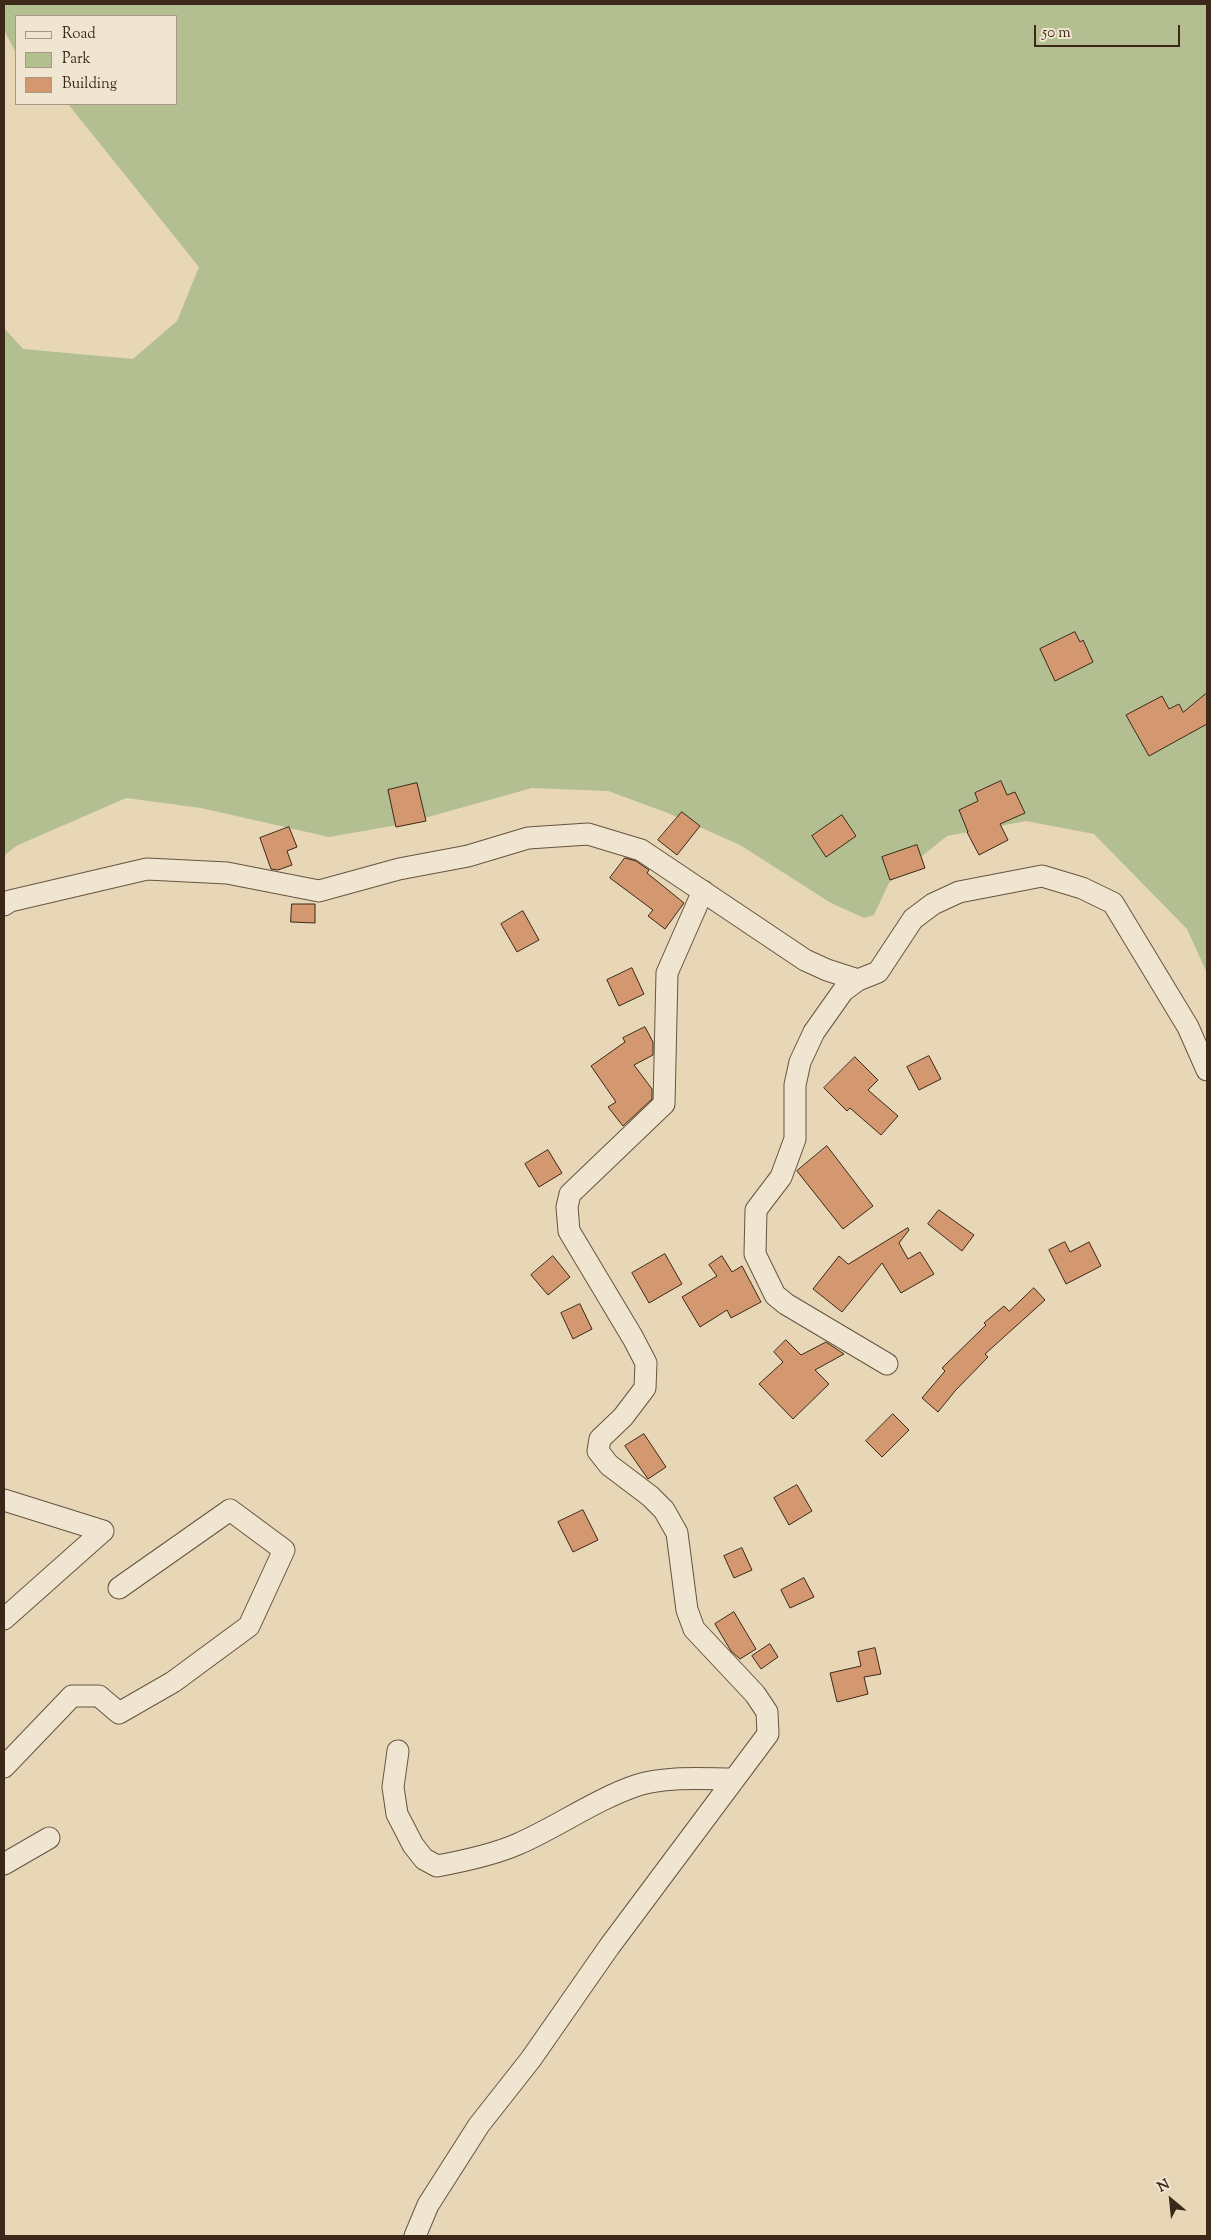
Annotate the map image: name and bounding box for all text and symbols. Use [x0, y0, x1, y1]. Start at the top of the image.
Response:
legend [15, 15, 178, 105]
scale bar [1036, 15, 1182, 47]
text: 50 m [1042, 23, 1071, 44]
text: Road [62, 24, 96, 45]
text: Park [62, 49, 91, 70]
text: Building [62, 74, 117, 95]
north arrow [1146, 2175, 1196, 2225]
text: N [1154, 2175, 1174, 2198]

